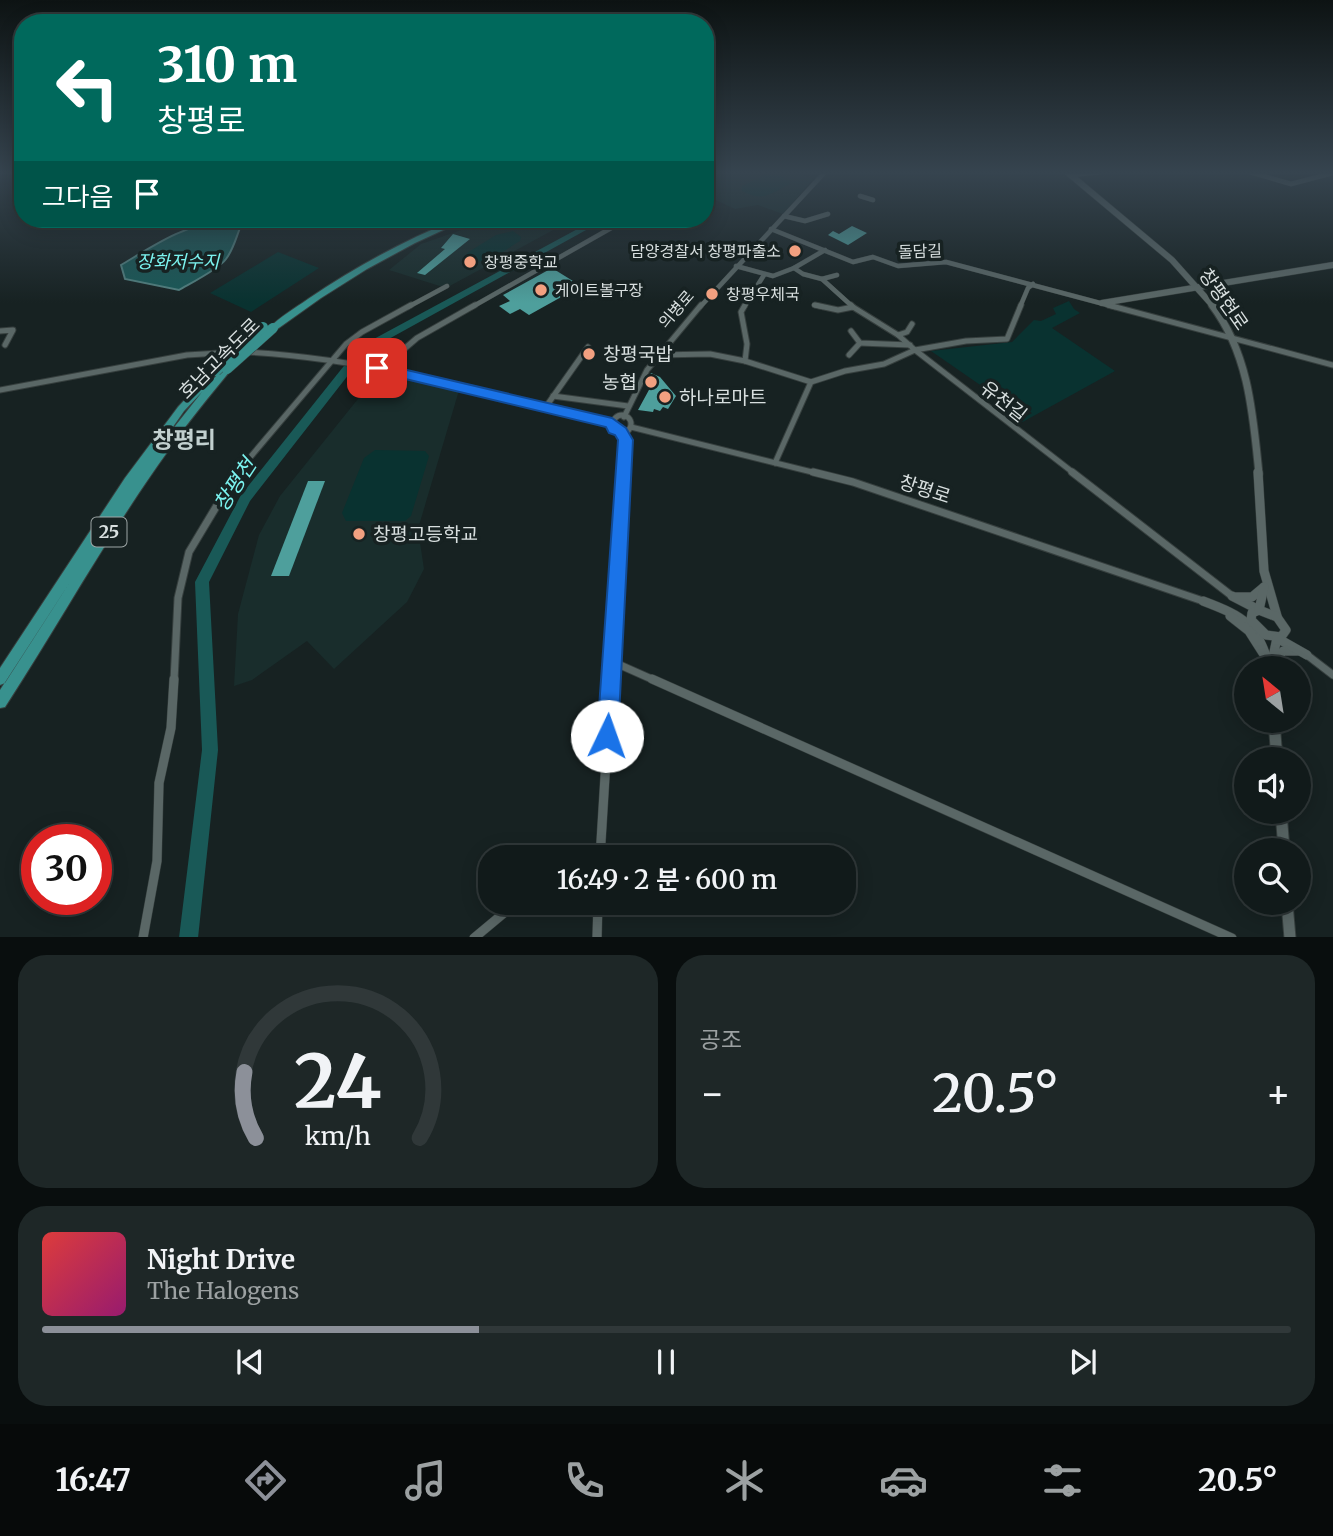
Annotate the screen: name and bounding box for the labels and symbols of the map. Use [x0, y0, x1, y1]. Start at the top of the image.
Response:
street label: 돌담길 [898, 240, 942, 262]
place label: 담양경찰서 창평파출소 [630, 241, 781, 261]
marker: 담양경찰서 창평파출소 [787, 243, 803, 259]
water label: 장화저수지 [137, 250, 221, 273]
place label: 창평중학교 [484, 252, 558, 272]
marker: 창평중학교 [462, 254, 478, 270]
street label: 창평현로 [1194, 263, 1254, 335]
place label: 게이트볼구장 [555, 280, 644, 300]
marker: 게이트볼구장 [533, 282, 549, 298]
place label: 창평우체국 [726, 284, 800, 304]
street label: 의병로 [654, 286, 698, 332]
marker: 창평우체국 [704, 286, 720, 302]
street label: 호남고속도로 [173, 312, 265, 404]
pin [347, 338, 407, 398]
place label: 창평국밥 [603, 342, 673, 366]
marker: 창평국밥 [581, 346, 597, 362]
place label: 농협 [602, 370, 637, 394]
marker: 농협 [643, 374, 659, 390]
street label: 유천길 [976, 375, 1032, 427]
place label: 하나로마트 [679, 385, 766, 409]
marker: 하나로마트 [657, 389, 673, 405]
district label: 창평리 [152, 425, 216, 454]
water label: 창평천 [207, 451, 263, 516]
street label: 창평로 [896, 469, 954, 509]
road number: 25 [92, 518, 126, 546]
place label: 창평고등학교 [373, 522, 478, 546]
marker: 창평고등학교 [351, 526, 367, 542]
north arrow [1234, 656, 1311, 733]
position arrow [570, 699, 644, 773]
speed limit sign: 30 [21, 824, 112, 915]

